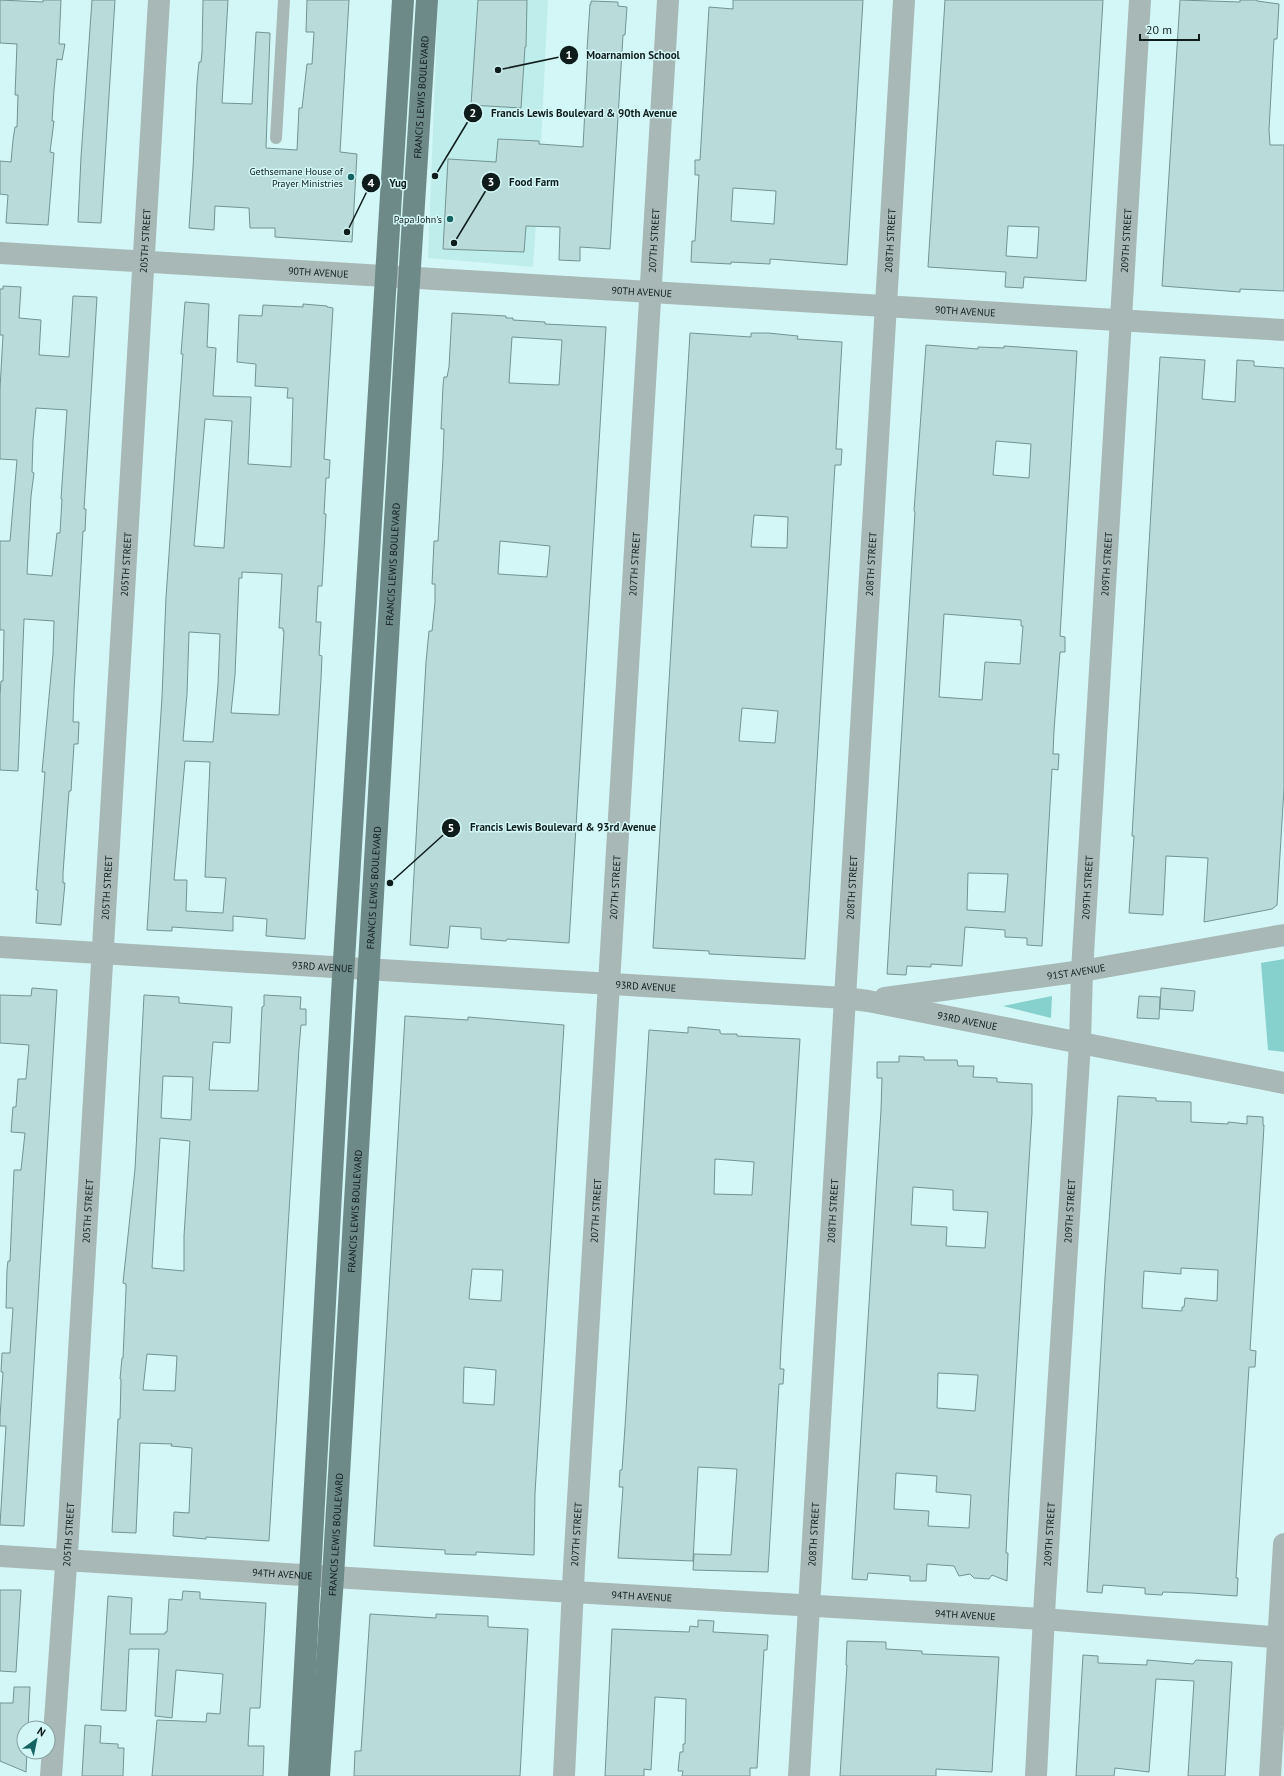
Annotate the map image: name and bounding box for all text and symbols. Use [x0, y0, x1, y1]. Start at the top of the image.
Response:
scale bar [1140, 16, 1199, 42]
text: 20 m [1146, 22, 1172, 37]
street label: FRANCIS LEWIS BOULEVARD [411, 35, 432, 159]
callout: Moarnamion School [559, 43, 688, 66]
text: 1 [566, 47, 572, 62]
text: Moarnamion School [586, 48, 681, 62]
callout: Francis Lewis Boulevard & 90th Avenue [463, 101, 686, 124]
text: 2 [470, 105, 476, 120]
text: Francis Lewis Boulevard & 90th Avenue [491, 106, 677, 120]
place label: Gethsemane House of Prayer Ministries [249, 165, 344, 190]
callout: Food Farm [481, 171, 567, 194]
marker: Gethsemane House of Prayer Ministries [346, 172, 356, 182]
callout: Yug [361, 172, 414, 195]
text: 3 [488, 174, 494, 189]
text: 4 [368, 175, 375, 190]
text: Food Farm [509, 175, 559, 189]
text: Yug [388, 176, 407, 190]
street label: 205TH STREET [137, 208, 154, 273]
street label: 207TH STREET [646, 208, 663, 273]
street label: 208TH STREET [882, 208, 899, 273]
street label: 209TH STREET [1118, 208, 1135, 273]
place label: Papa John's [394, 213, 442, 226]
marker: Papa John's [445, 214, 455, 224]
street label: 90TH AVENUE [288, 264, 349, 281]
street label: 90TH AVENUE [611, 284, 672, 300]
street label: 90TH AVENUE [935, 303, 996, 320]
street label: FRANCIS LEWIS BOULEVARD [383, 502, 403, 626]
street label: 205TH STREET [118, 531, 135, 597]
street label: 207TH STREET [626, 531, 643, 597]
street label: 208TH STREET [863, 531, 880, 597]
street label: 209TH STREET [1098, 531, 1115, 597]
callout: Francis Lewis Boulevard & 93rd Avenue [441, 816, 664, 839]
text: 5 [448, 820, 454, 835]
text: Francis Lewis Boulevard & 93rd Avenue [470, 820, 656, 834]
street label: FRANCIS LEWIS BOULEVARD [364, 826, 384, 950]
street label: 207TH STREET [607, 854, 624, 920]
street label: 205TH STREET [99, 855, 115, 920]
street label: 208TH STREET [844, 855, 860, 920]
street label: 209TH STREET [1079, 855, 1096, 920]
street label: 93RD AVENUE [292, 959, 353, 975]
street label: 91ST AVENUE [1046, 961, 1106, 983]
street label: 93RD AVENUE [615, 978, 677, 995]
street label: 93RD AVENUE [936, 1009, 998, 1033]
street label: FRANCIS LEWIS BOULEVARD [345, 1149, 365, 1273]
street label: 205TH STREET [79, 1178, 96, 1244]
street label: 207TH STREET [587, 1178, 604, 1243]
street label: 208TH STREET [825, 1178, 841, 1244]
street label: 209TH STREET [1061, 1178, 1078, 1244]
street label: FRANCIS LEWIS BOULEVARD [326, 1473, 346, 1597]
street label: 207TH STREET [568, 1501, 585, 1567]
street label: 208TH STREET [805, 1501, 822, 1567]
street label: 209TH STREET [1041, 1501, 1058, 1567]
street label: 205TH STREET [60, 1502, 77, 1567]
street label: 94TH AVENUE [252, 1566, 313, 1583]
street label: 94TH AVENUE [611, 1588, 672, 1605]
street label: 94TH AVENUE [935, 1607, 996, 1623]
north arrow [16, 1720, 56, 1760]
text: N [35, 1724, 48, 1739]

